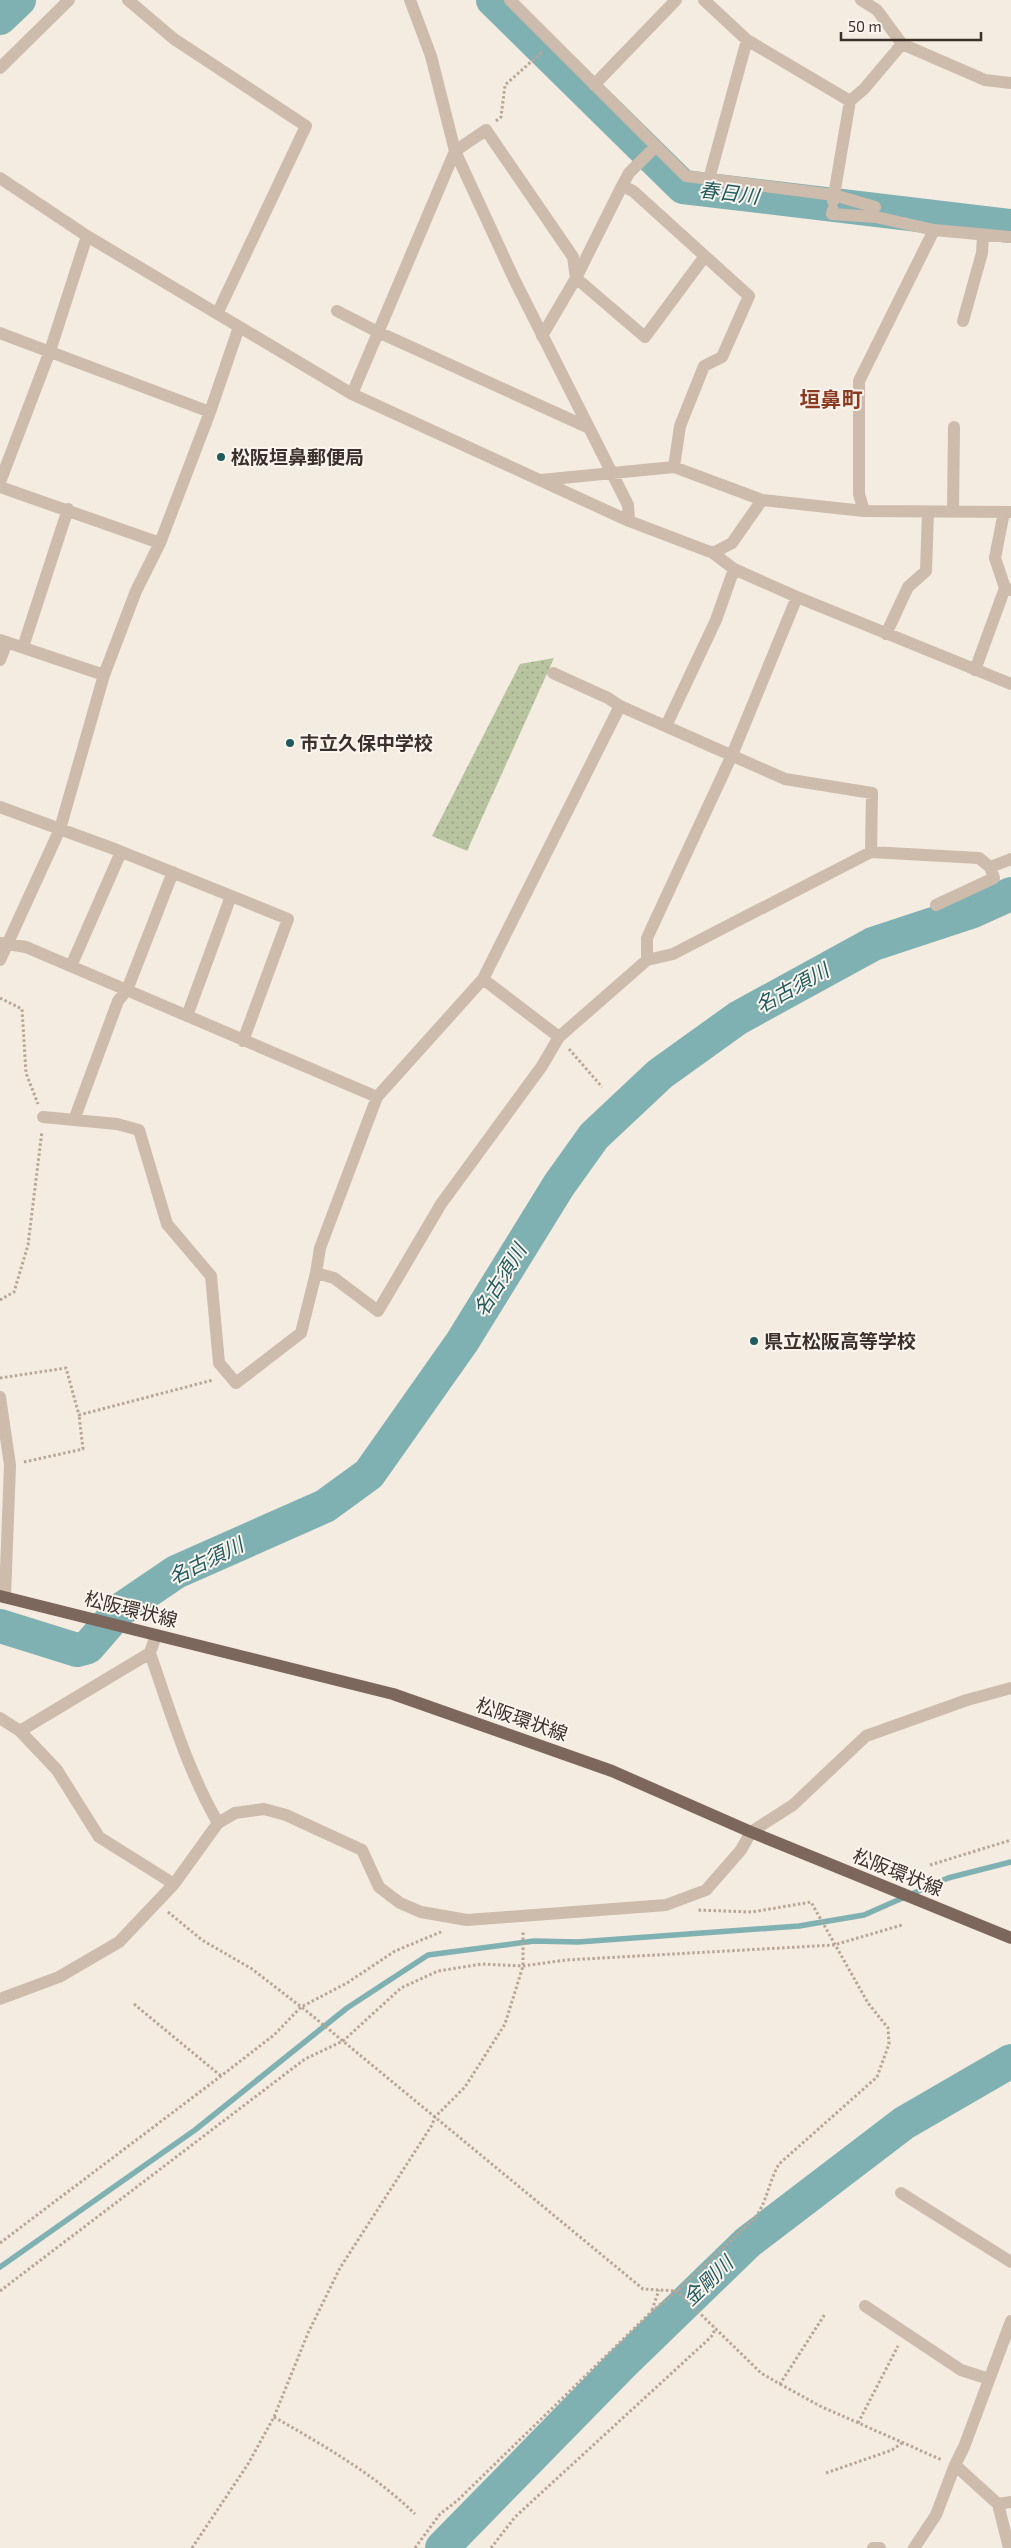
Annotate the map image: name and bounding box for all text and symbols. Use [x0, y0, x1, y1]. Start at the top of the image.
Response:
scale bar [841, 10, 981, 42]
text: 50 m [848, 17, 882, 35]
water label: 春日川 [698, 176, 762, 208]
district label: 垣鼻町 [800, 386, 863, 411]
place label: 松阪垣鼻郵便局 [231, 445, 364, 468]
marker: 松阪垣鼻郵便局 [215, 451, 227, 463]
place label: 市立久保中学校 [300, 731, 433, 754]
marker: 市立久保中学校 [284, 737, 296, 749]
water label: 名古須川 [751, 956, 834, 1017]
water label: 名古須川 [468, 1237, 532, 1320]
place label: 県立松阪高等学校 [764, 1329, 916, 1352]
marker: 県立松阪高等学校 [748, 1335, 760, 1347]
water label: 名古須川 [164, 1531, 249, 1588]
street label: 松阪環状線 [82, 1586, 180, 1631]
street label: 松阪環状線 [473, 1692, 571, 1745]
street label: 松阪環状線 [850, 1843, 947, 1900]
water label: 金剛川 [677, 2249, 739, 2310]

